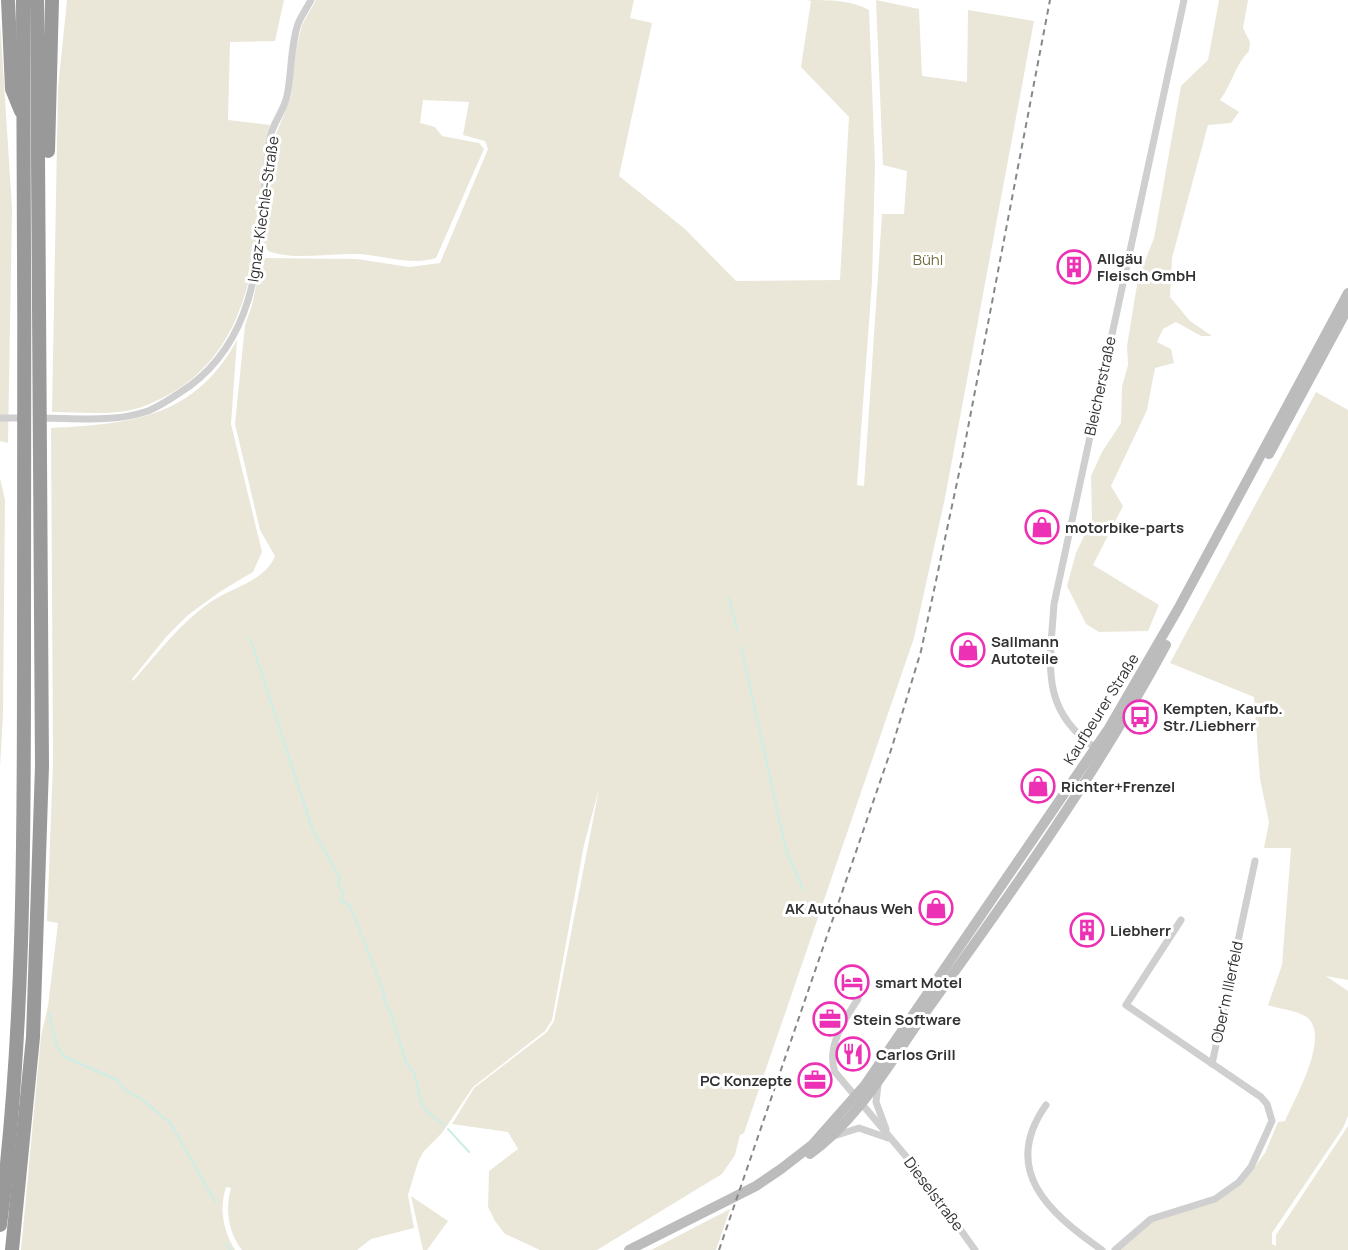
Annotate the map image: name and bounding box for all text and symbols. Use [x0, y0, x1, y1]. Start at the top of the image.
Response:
street label: Ignaz-Kiechle-Straße [242, 134, 284, 283]
place label: Allgäu Fleisch GmbH [1097, 248, 1196, 286]
park label: Bühl [913, 249, 943, 270]
building icon: Allgäu Fleisch GmbH [1056, 249, 1092, 285]
street label: Bleicherstraße [1079, 334, 1121, 438]
shop icon: motorbike-parts [1024, 509, 1060, 545]
place label: motorbike-parts [1065, 517, 1184, 538]
place label: Sallmann Autoteile [991, 631, 1059, 669]
shop icon: Sallmann Autoteile [950, 632, 986, 668]
street label: Kaufbeurer Straße [1058, 649, 1144, 769]
place label: Kempten, Kaufb. Str./Liebherr [1163, 698, 1283, 736]
bus stop icon: Kempten, Kaufb. Str./Liebherr [1122, 699, 1158, 735]
shop icon: Richter+Frenzel [1020, 768, 1056, 804]
place label: Richter+Frenzel [1061, 776, 1175, 797]
shop icon: AK Autohaus Weh [918, 890, 954, 926]
place label: AK Autohaus Weh [785, 898, 913, 919]
building icon: Liebherr [1069, 912, 1105, 948]
place label: Liebherr [1110, 920, 1171, 941]
street label: Ober'm Illerfeld [1206, 939, 1248, 1045]
hotel icon: smart Motel [834, 964, 870, 1000]
place label: smart Motel [875, 972, 962, 993]
office icon: Stein Software [812, 1001, 848, 1037]
place label: Stein Software [853, 1009, 961, 1030]
restaurant icon: Carlos Grill [835, 1036, 871, 1072]
place label: Carlos Grill [876, 1044, 956, 1065]
office icon: PC Konzepte [797, 1062, 833, 1098]
place label: PC Konzepte [700, 1070, 792, 1091]
street label: Dieselstraße [899, 1153, 969, 1235]

